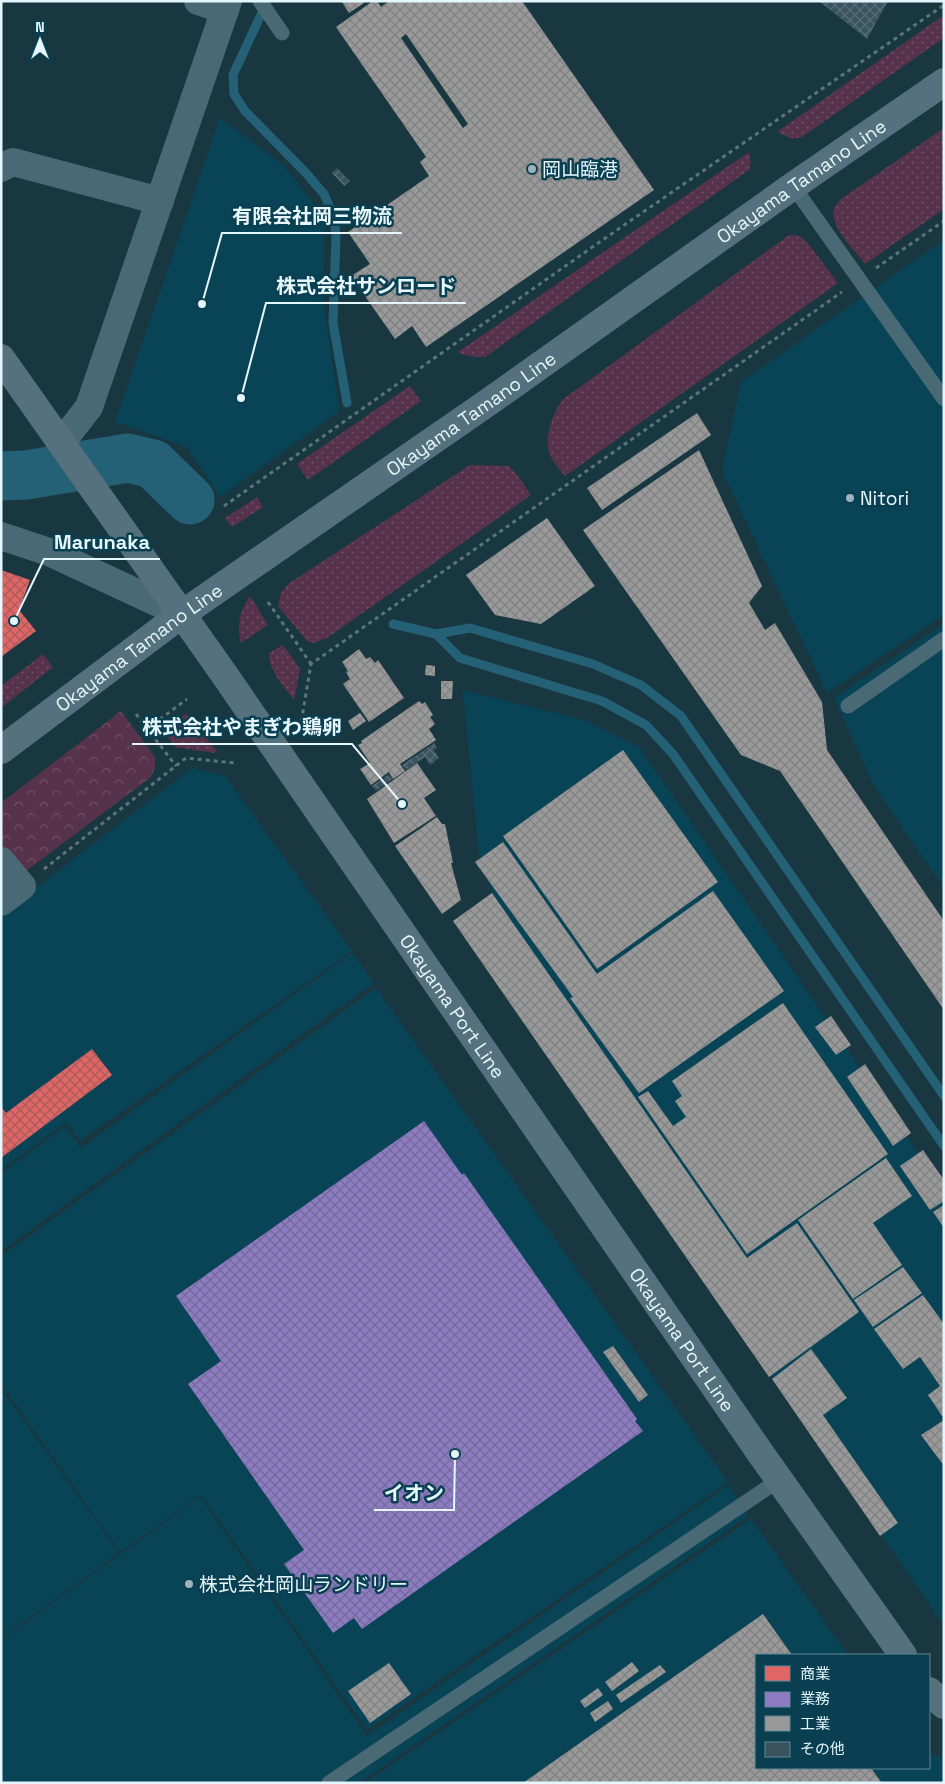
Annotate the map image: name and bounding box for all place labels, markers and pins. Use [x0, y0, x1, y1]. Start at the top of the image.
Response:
place label: 岡山臨港 [542, 157, 618, 182]
marker: 岡山臨港 [526, 163, 538, 175]
callout: 有限会社岡三物流 [222, 198, 402, 233]
callout: 株式会社サンロード [266, 268, 466, 303]
place label: Nitori [860, 486, 909, 511]
marker: Nitori [844, 492, 856, 504]
callout: Marunaka [44, 524, 160, 559]
callout: 株式会社やまぎわ鶏卵 [132, 709, 352, 744]
callout: イオン [374, 1475, 454, 1510]
place label: 株式会社岡山ランドリー [199, 1572, 408, 1597]
marker: 株式会社岡山ランドリー [183, 1578, 195, 1590]

